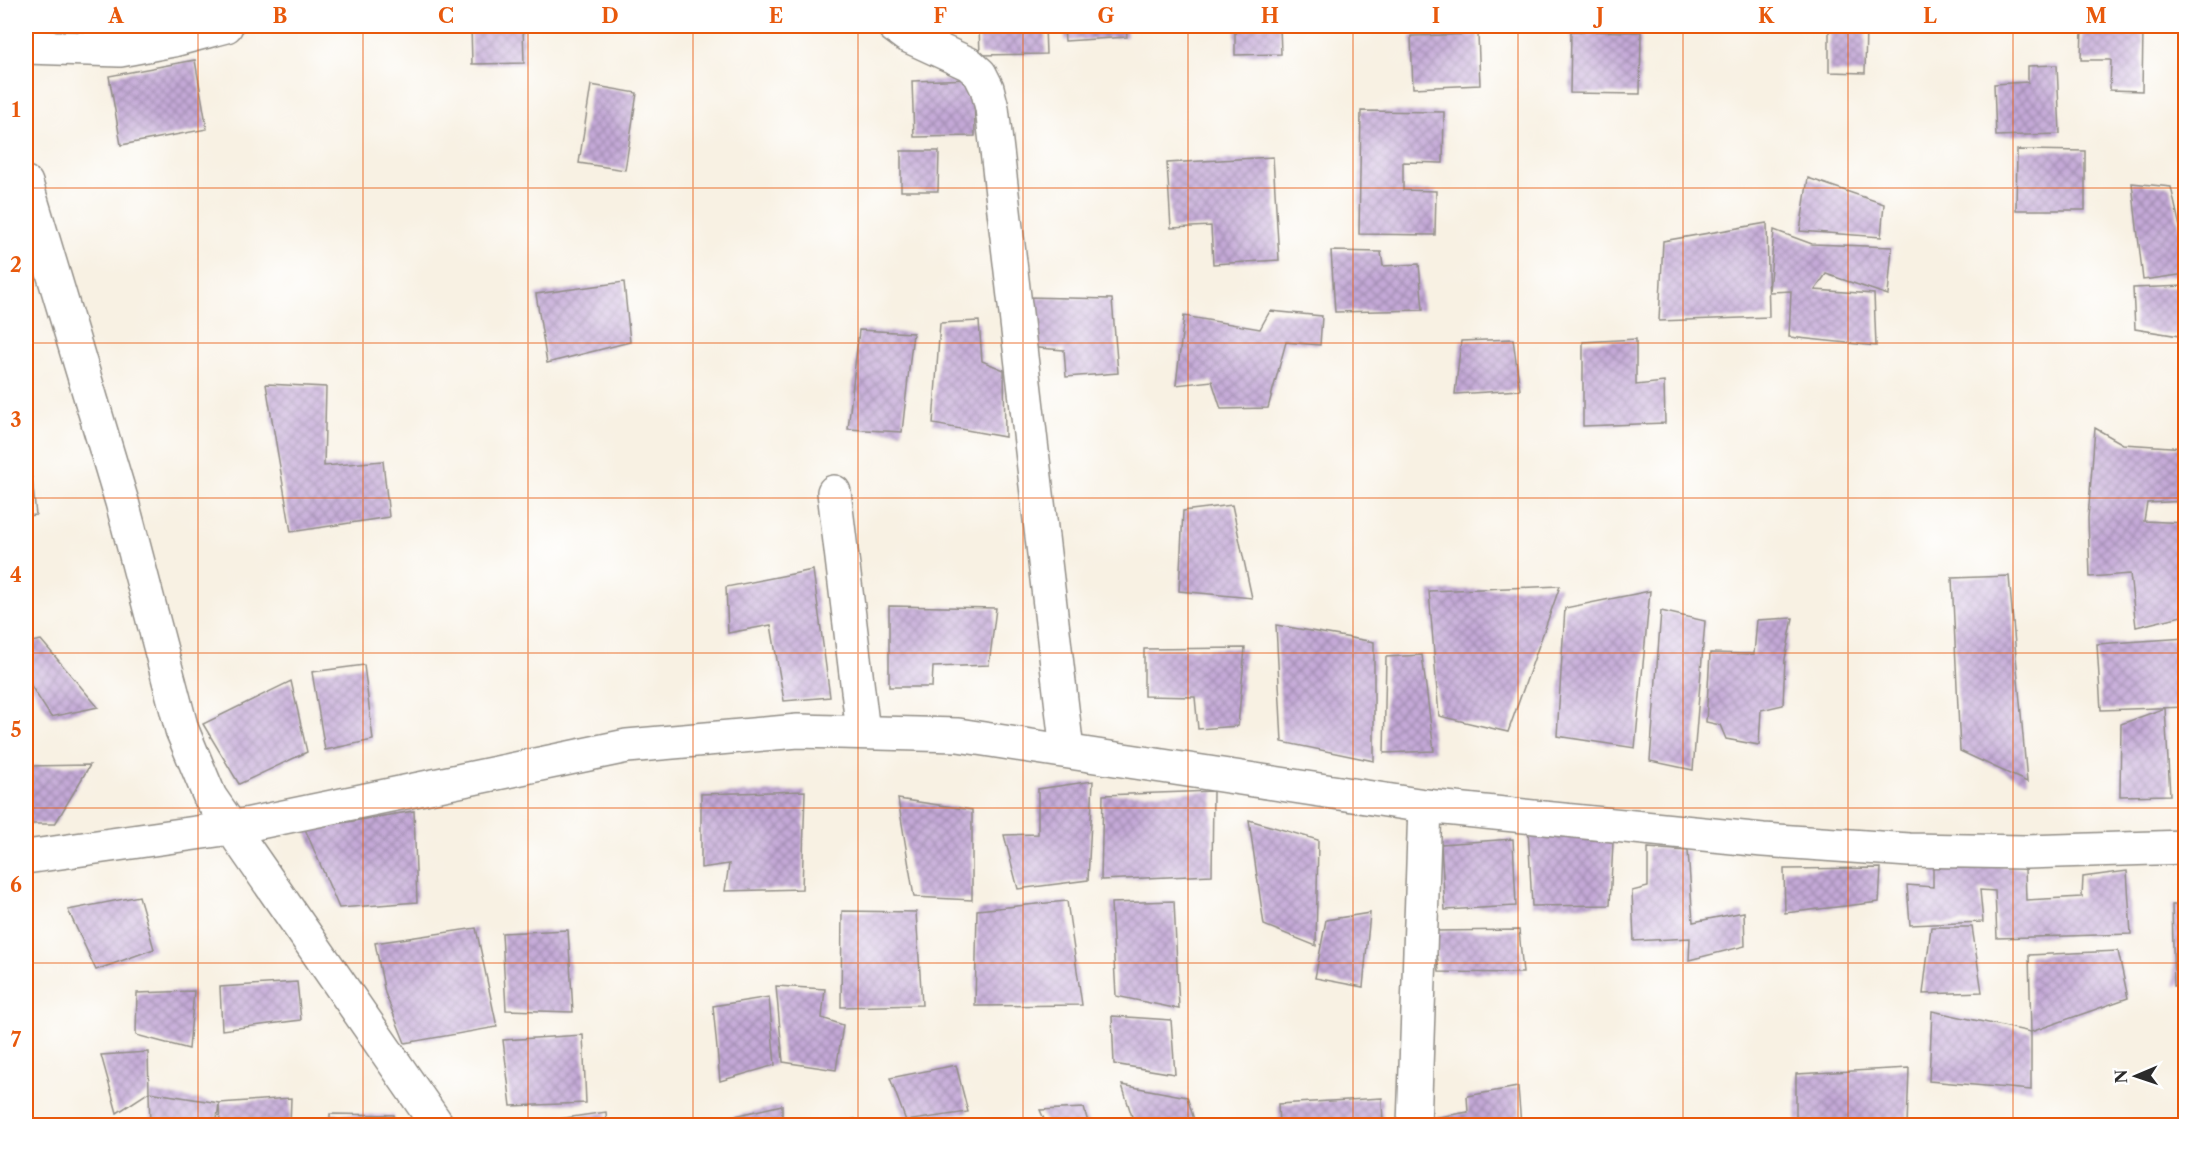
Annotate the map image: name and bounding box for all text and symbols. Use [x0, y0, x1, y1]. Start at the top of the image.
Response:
text: A [107, 4, 124, 28]
text: B [273, 4, 288, 28]
text: C [438, 4, 454, 28]
text: D [601, 4, 619, 28]
text: E [769, 4, 783, 28]
text: F [933, 4, 947, 28]
text: G [1098, 4, 1115, 28]
text: H [1261, 4, 1279, 28]
text: I [1432, 4, 1440, 28]
text: J [1592, 4, 1604, 28]
text: K [1758, 4, 1775, 28]
text: L [1923, 4, 1937, 28]
text: M [2085, 4, 2107, 28]
text: 1 [12, 98, 21, 122]
text: 2 [10, 253, 22, 277]
text: 3 [10, 408, 22, 432]
text: 4 [10, 563, 22, 587]
text: 5 [10, 718, 22, 742]
text: 6 [10, 873, 22, 897]
text: 7 [11, 1028, 22, 1052]
north arrow [2106, 1046, 2166, 1106]
text: N [2111, 1069, 2131, 1084]

